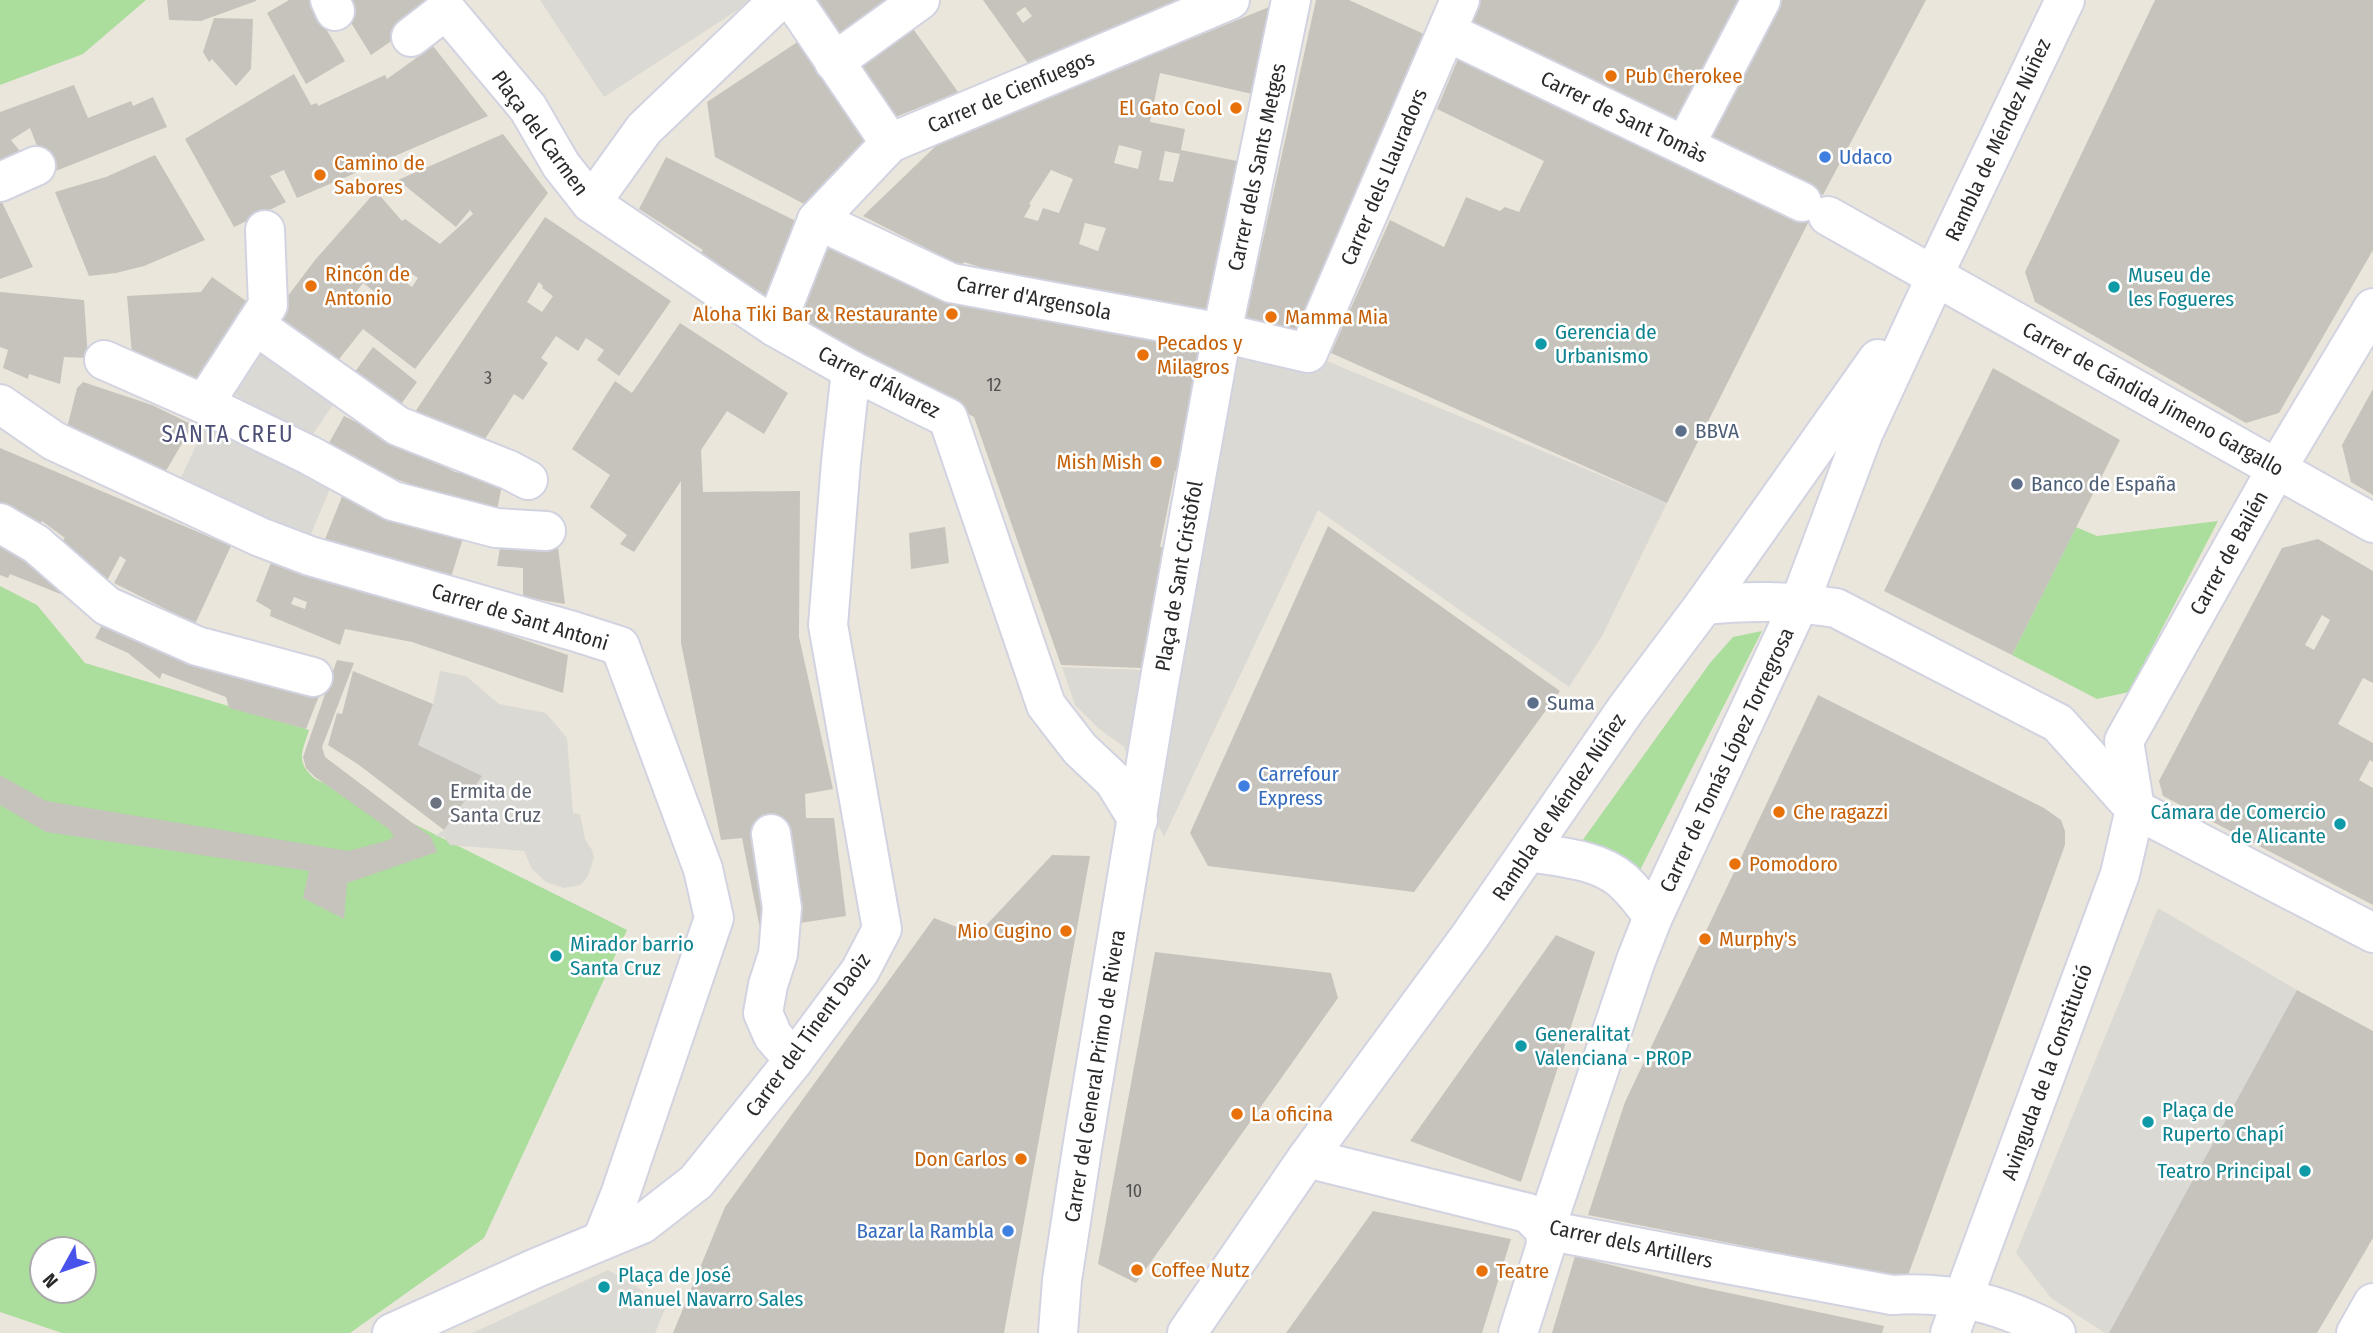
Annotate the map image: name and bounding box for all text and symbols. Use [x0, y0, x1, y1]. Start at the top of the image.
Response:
street label: Rambla de Méndez Núñez [1940, 35, 2056, 245]
street label: Carrer de Cienfuegos [924, 45, 1098, 139]
street label: Carrer dels Sants Metges [1222, 61, 1292, 273]
place label: Pub Cherokee [1625, 63, 1743, 89]
street label: Plaça del Carmen [486, 65, 594, 201]
street label: Carrer de Sant Tomàs [1536, 65, 1712, 169]
marker: Pub Cherokee [1603, 68, 1619, 84]
street label: Carrer dels Llauradors [1335, 85, 1433, 269]
place label: El Gato Cool [1119, 95, 1222, 121]
marker: El Gato Cool [1228, 100, 1244, 116]
place label: Udaco [1839, 144, 1893, 170]
marker: Udaco [1817, 149, 1833, 165]
place label: Camino de Sabores [334, 150, 425, 200]
marker: Camino de Sabores [312, 167, 328, 183]
place label: Rincón de Antonio [325, 261, 410, 311]
place label: Museu de les Fogueres [2128, 262, 2234, 312]
street label: Carrer d'Argensola [954, 270, 1114, 326]
marker: Rincón de Antonio [303, 278, 319, 294]
marker: Museu de les Fogueres [2106, 279, 2122, 295]
place label: Aloha Tiki Bar & Restaurante [693, 301, 938, 327]
place label: Mamma Mia [1285, 304, 1388, 330]
marker: Aloha Tiki Bar & Restaurante [944, 306, 960, 322]
marker: Mamma Mia [1263, 309, 1279, 325]
street label: Carrer de Cándida Jimeno Gargallo [2018, 316, 2288, 482]
place label: Gerencia de Urbanismo [1555, 319, 1657, 369]
place label: Pecados y Milagros [1157, 330, 1243, 380]
marker: Gerencia de Urbanismo [1533, 336, 1549, 352]
street label: Carrer d'Álvarez [814, 340, 944, 424]
marker: Pecados y Milagros [1135, 347, 1151, 363]
house number: 3 [484, 367, 492, 389]
house number: 12 [987, 374, 1002, 396]
place label: BBVA [1695, 418, 1739, 444]
district label: SANTA CREU [162, 420, 294, 448]
marker: BBVA [1673, 423, 1689, 439]
place label: Mish Mish [1057, 449, 1142, 475]
marker: Mish Mish [1148, 454, 1164, 470]
place label: Banco de España [2031, 471, 2176, 497]
marker: Banco de España [2009, 476, 2025, 492]
street label: Plaça de Sant Cristòfol [1149, 478, 1209, 673]
street label: Carrer de Bailén [2184, 486, 2274, 620]
street label: Carrer de Sant Antoni [428, 578, 612, 656]
street label: Carrer de Tomás López Torregrosa [1654, 623, 1800, 897]
place label: Suma [1547, 690, 1595, 716]
marker: Suma [1525, 695, 1541, 711]
street label: Rambla de Méndez Núñez [1487, 708, 1631, 906]
place label: Carrefour Express [1258, 761, 1339, 811]
place label: Ermita de Santa Cruz [450, 778, 541, 828]
marker: Carrefour Express [1236, 778, 1252, 794]
marker: Ermita de Santa Cruz [428, 795, 444, 811]
place label: Che ragazzi [1793, 799, 1888, 825]
place label: Cámara de Comercio de Alicante [2150, 799, 2326, 849]
marker: Che ragazzi [1771, 804, 1787, 820]
marker: Cámara de Comercio de Alicante [2332, 816, 2348, 832]
place label: Pomodoro [1749, 851, 1838, 877]
marker: Pomodoro [1727, 856, 1743, 872]
place label: Mio Cugino [957, 918, 1052, 944]
marker: Mio Cugino [1058, 923, 1074, 939]
place label: Murphy's [1719, 926, 1797, 952]
street label: Carrer del General Primo de Rivera [1059, 928, 1131, 1224]
place label: Mirador barrio Santa Cruz [570, 931, 694, 981]
marker: Murphy's [1697, 931, 1713, 947]
marker: Mirador barrio Santa Cruz [548, 948, 564, 964]
street label: Carrer del Tinent Daoiz [740, 948, 876, 1122]
street label: Avinguda de la Constitució [1996, 961, 2098, 1183]
place label: Generalitat Valenciana - PROP [1535, 1021, 1692, 1071]
marker: Generalitat Valenciana - PROP [1513, 1038, 1529, 1054]
place label: Plaça de Ruperto Chapí [2162, 1097, 2284, 1147]
place label: La oficina [1251, 1101, 1333, 1127]
marker: La oficina [1229, 1106, 1245, 1122]
marker: Plaça de Ruperto Chapí [2140, 1114, 2156, 1130]
place label: Don Carlos [914, 1146, 1007, 1172]
marker: Don Carlos [1013, 1151, 1029, 1167]
place label: Teatro Principal [2157, 1158, 2291, 1184]
marker: Teatro Principal [2297, 1163, 2313, 1179]
house number: 10 [1126, 1180, 1142, 1202]
street label: Carrer dels Artillers [1547, 1214, 1715, 1274]
place label: Bazar la Rambla [856, 1218, 994, 1244]
marker: Bazar la Rambla [1000, 1223, 1016, 1239]
north arrow [28, 1235, 98, 1305]
place label: Coffee Nutz [1151, 1257, 1250, 1283]
place label: Teatre [1496, 1258, 1549, 1284]
place label: Plaça de José Manuel Navarro Sales [618, 1262, 804, 1312]
marker: Coffee Nutz [1129, 1262, 1145, 1278]
marker: Teatre [1474, 1263, 1490, 1279]
text: N [38, 1269, 63, 1292]
marker: Plaça de José Manuel Navarro Sales [596, 1279, 612, 1295]

